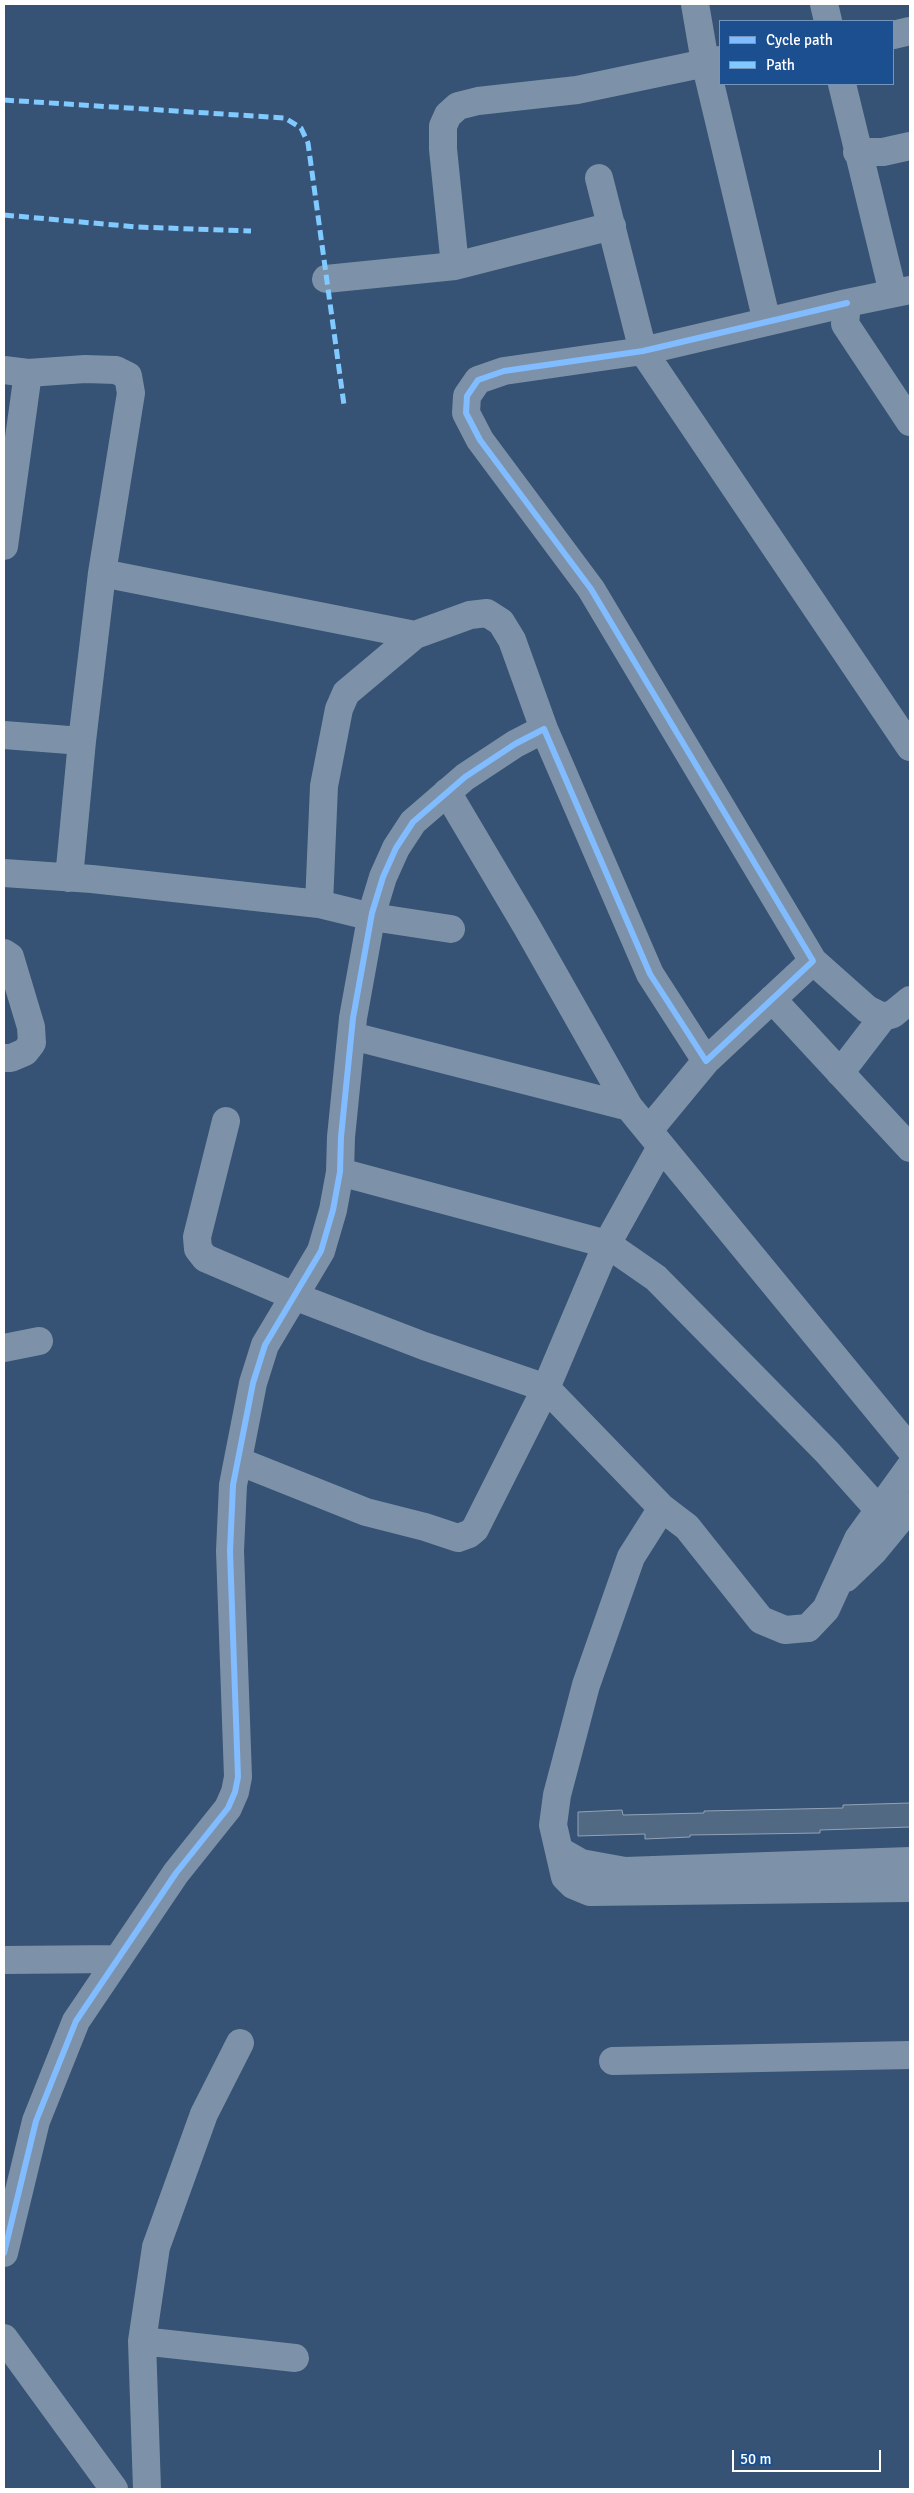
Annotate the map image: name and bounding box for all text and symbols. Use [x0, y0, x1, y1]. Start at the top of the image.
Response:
legend [719, 20, 894, 85]
text: Cycle path [766, 31, 833, 49]
text: Path [766, 56, 795, 74]
scale bar [734, 2440, 883, 2472]
text: 50 m [740, 2450, 771, 2468]

